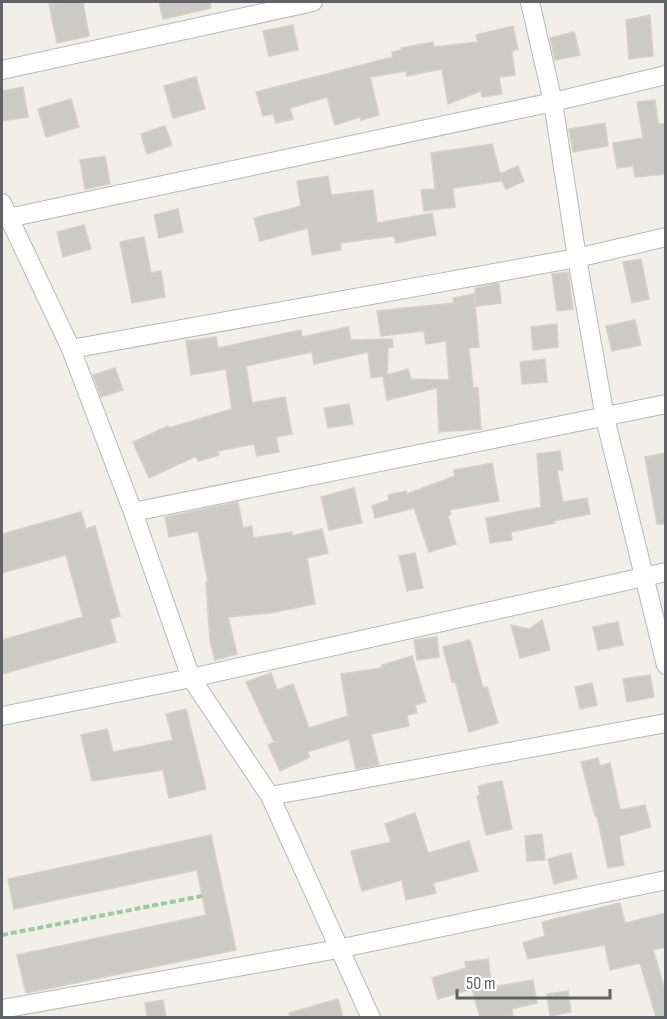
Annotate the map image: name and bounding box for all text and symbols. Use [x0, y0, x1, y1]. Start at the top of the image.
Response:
scale bar [457, 962, 610, 1000]
text: 50 m [466, 973, 496, 994]

